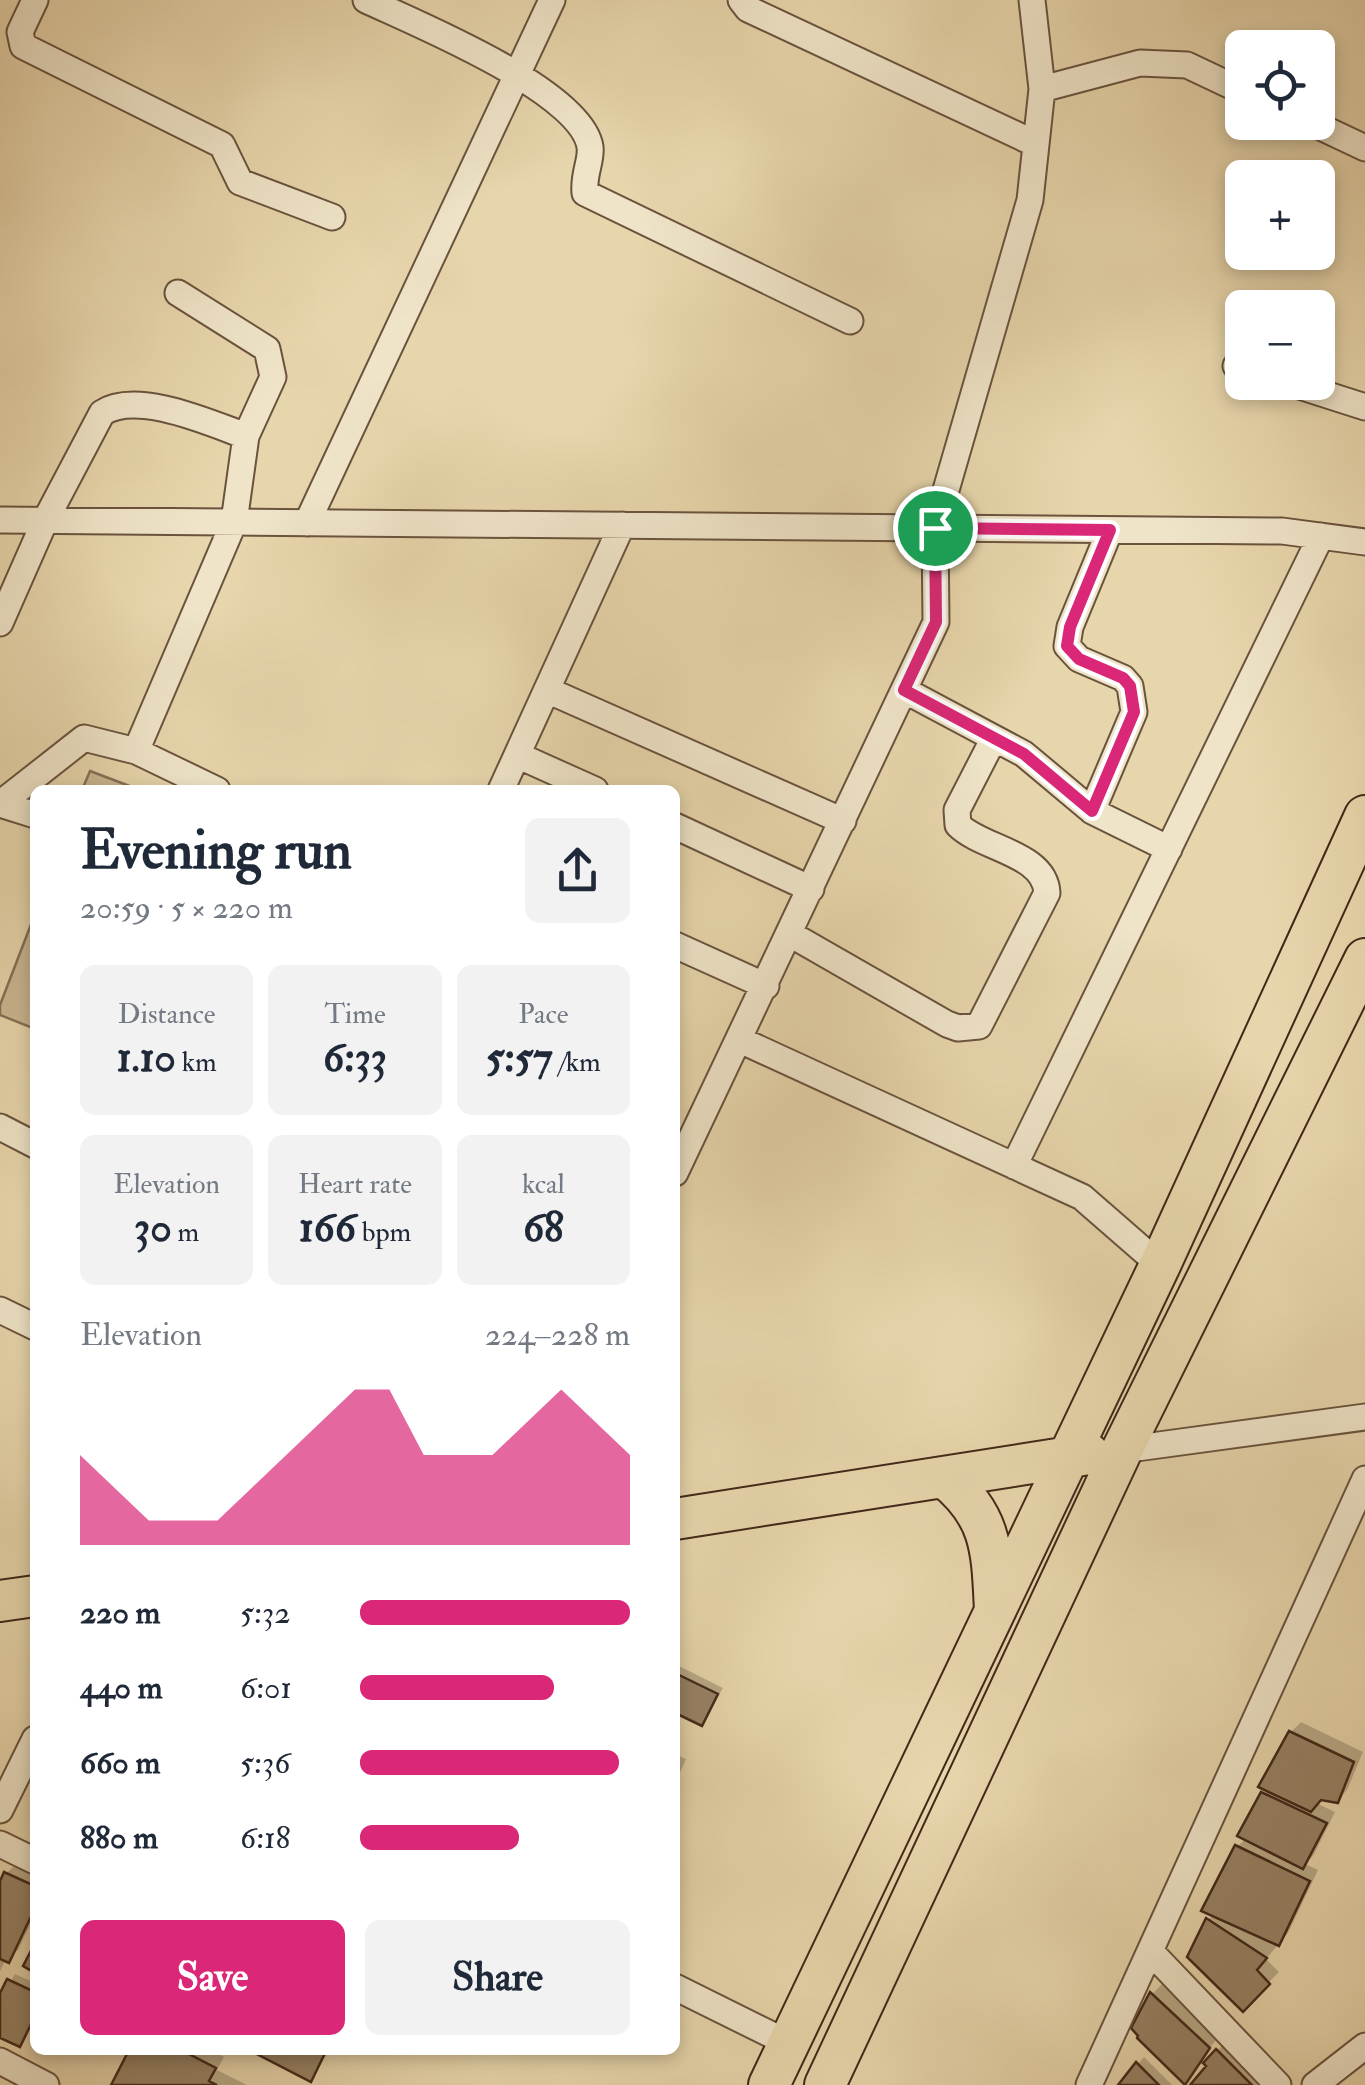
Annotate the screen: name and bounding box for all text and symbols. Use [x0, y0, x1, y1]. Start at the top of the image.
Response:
map controls [1225, 30, 1335, 400]
button: locate [1225, 30, 1335, 140]
button: + [1225, 160, 1335, 270]
button: − [1225, 290, 1335, 400]
pin [893, 486, 978, 571]
icon: arrive [908, 501, 963, 556]
text: Evening run [80, 816, 352, 885]
button: share [525, 818, 630, 923]
text: 20:59 · 5 × 220 m [80, 888, 293, 928]
text: Distance [118, 997, 216, 1032]
text: Time [324, 997, 386, 1032]
text: Pace [518, 997, 568, 1032]
text: 1.10 [116, 1032, 176, 1084]
text: 6:33 [323, 1032, 387, 1084]
text: 5:57 [486, 1032, 553, 1084]
text: km [176, 1045, 217, 1080]
text: /km [553, 1045, 601, 1080]
text: Elevation [113, 1167, 220, 1202]
text: Heart rate [298, 1167, 412, 1202]
text: kcal [522, 1167, 565, 1202]
text: 30 [134, 1202, 172, 1254]
text: 166 [299, 1202, 356, 1254]
text: 68 [523, 1202, 564, 1254]
text: m [172, 1215, 199, 1250]
text: bpm [356, 1215, 411, 1250]
text: Elevation [80, 1315, 202, 1355]
text: 224–228 m [485, 1315, 630, 1355]
text: 220 m [80, 1593, 160, 1633]
text: 5:32 [240, 1593, 290, 1633]
text: 440 m [80, 1668, 162, 1708]
text: 6:01 [240, 1668, 292, 1708]
text: 660 m [80, 1743, 160, 1783]
text: 5:36 [240, 1743, 290, 1783]
text: 880 m [80, 1818, 158, 1858]
text: 6:18 [240, 1818, 290, 1858]
button: Save [80, 1920, 345, 2035]
button: Share [365, 1920, 630, 2035]

